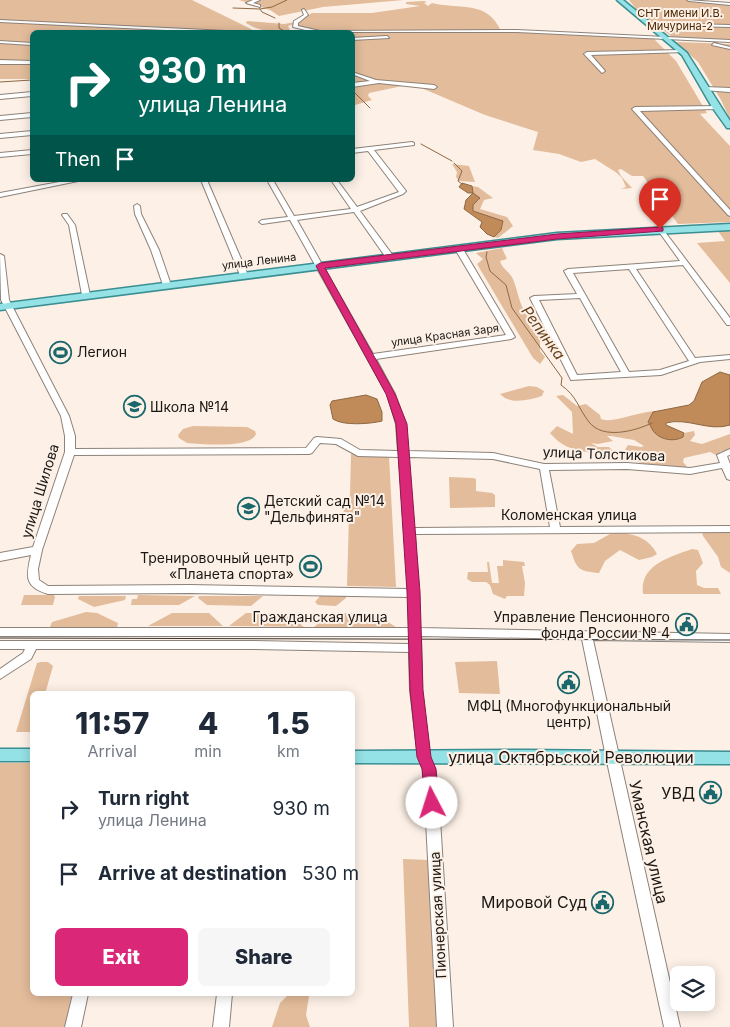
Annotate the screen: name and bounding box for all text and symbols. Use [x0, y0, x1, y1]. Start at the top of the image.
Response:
park label: СНТ имени И.В. Мичурина-2 [637, 6, 723, 33]
text: 930 m [138, 49, 247, 91]
icon: right [55, 50, 120, 115]
text: улица Ленина [138, 91, 287, 117]
icon: arrive [111, 145, 139, 173]
text: Then [55, 148, 101, 171]
pin [639, 178, 681, 229]
icon: arrive [646, 185, 674, 213]
street label: улица Ленина [221, 250, 297, 272]
water label: Репинка [517, 302, 569, 363]
street label: улица Красная Заря [390, 321, 500, 349]
sports icon: Легион [49, 340, 73, 364]
place label: Легион [77, 343, 127, 360]
school or university icon: Школа №14 [122, 395, 146, 419]
place label: Школа №14 [150, 398, 229, 415]
street label: улица Шилова [17, 442, 62, 540]
street label: улица Толстикова [542, 443, 666, 464]
place label: Детский сад №14 "Дельфинята" [264, 492, 385, 525]
school or university icon: Детский сад №14 "Дельфинята" [236, 497, 260, 521]
street label: Коломенская улица [501, 506, 637, 523]
place label: Тренировочный центр «Планета спорта» [140, 549, 294, 582]
sports icon: Тренировочный центр «Планета спорта» [298, 554, 322, 578]
street label: Гражданская улица [252, 608, 388, 625]
place label: Управление Пенсионного фонда России № 4 [493, 608, 670, 641]
public building icon: Управление Пенсионного фонда России № 4 [674, 613, 698, 637]
public building icon: МФЦ (Многофункциональный центр) [557, 671, 581, 695]
place label: МФЦ (Многофункциональный центр) [467, 697, 671, 730]
text: 11:57 [75, 705, 149, 741]
text: 4 [198, 705, 218, 741]
text: 1.5 [267, 705, 310, 741]
text: Arrival [88, 741, 137, 761]
text: min [194, 741, 222, 761]
text: km [277, 741, 300, 761]
street label: улица Октябрьской Революции [448, 747, 694, 767]
position arrow [405, 776, 457, 828]
street label: Уманская улица [625, 778, 673, 906]
public building icon: УВД [699, 781, 723, 805]
place label: УВД [661, 783, 695, 803]
text: Turn right [98, 787, 189, 810]
icon: right [55, 795, 83, 823]
text: 930 m [273, 797, 330, 820]
text: улица Ленина [98, 810, 207, 830]
street label: Пионерская улица [426, 851, 449, 979]
icon: arrive [55, 860, 83, 888]
text: Arrive at destination [98, 862, 287, 885]
text: 530 m [302, 862, 359, 885]
public building icon: Мировой Суд [591, 890, 615, 914]
place label: Мировой Суд [481, 892, 587, 912]
button: Exit [55, 928, 188, 986]
button: Share [198, 928, 330, 986]
map controls [670, 966, 715, 1011]
button: layers [670, 966, 715, 1011]

